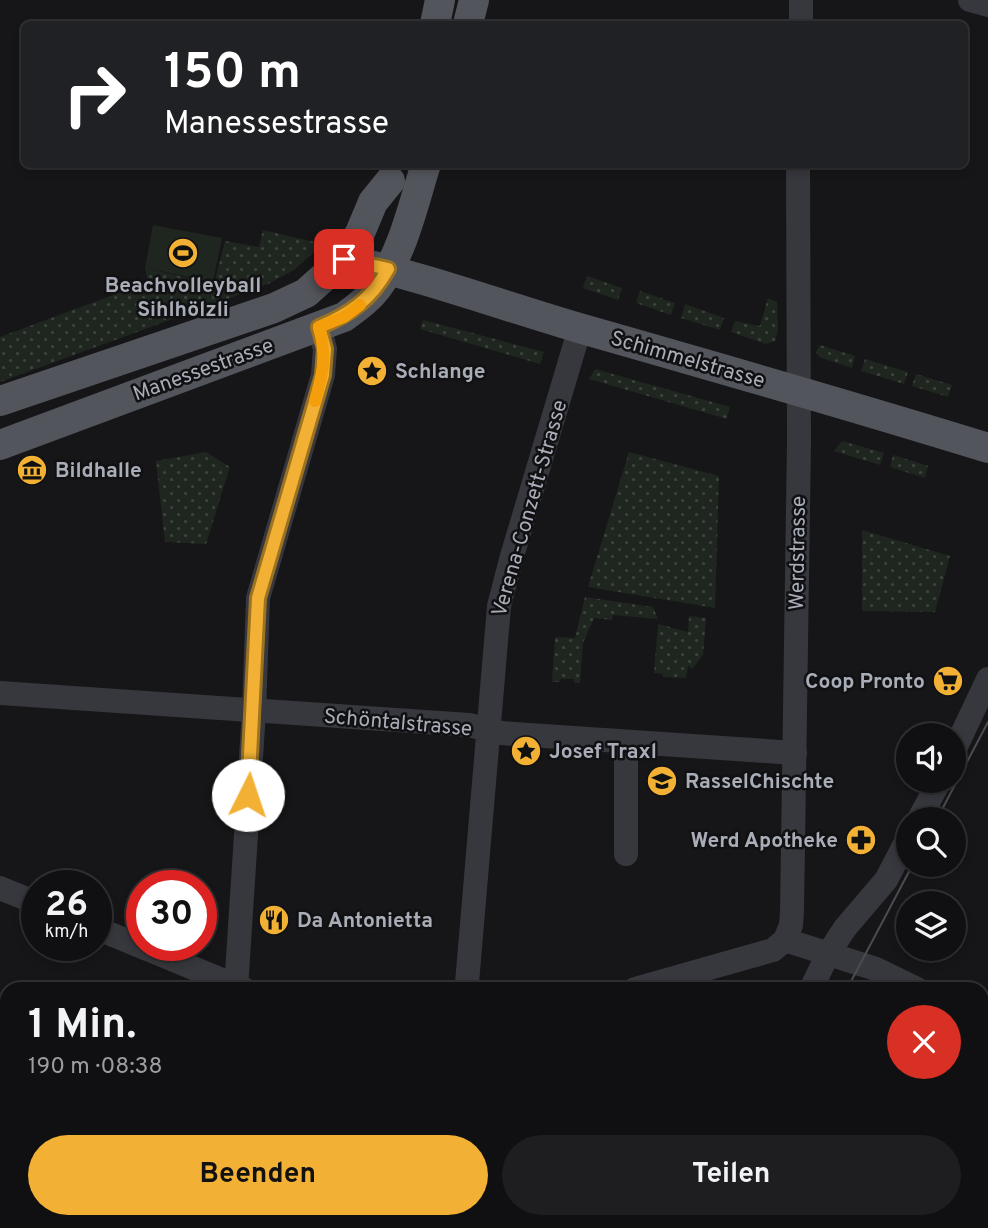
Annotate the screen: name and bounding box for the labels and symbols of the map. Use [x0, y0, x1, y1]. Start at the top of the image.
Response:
pin [314, 229, 374, 289]
sports icon: Beachvolleyball Sihlhölzli [166, 236, 200, 270]
place label: Beachvolleyball Sihlhölzli [105, 273, 261, 324]
street label: Schimmelstrasse [607, 326, 768, 395]
street label: Manessestrasse [129, 332, 278, 408]
place icon: Schlange [355, 354, 389, 388]
place label: Schlange [395, 359, 485, 386]
street label: Verena-Conzett-Strasse [487, 397, 574, 620]
museum icon: Bildhalle [15, 453, 49, 487]
place label: Bildhalle [55, 458, 142, 485]
street label: Werdstrasse [784, 496, 813, 611]
supermarket icon: Coop Pronto [931, 664, 965, 698]
place label: Coop Pronto [805, 669, 925, 696]
street label: Schöntalstrasse [322, 704, 473, 743]
place icon: Josef Traxl [509, 734, 543, 768]
place label: Josef Traxl [549, 739, 657, 766]
position arrow [211, 758, 285, 832]
school or university icon: RasselChischte [645, 764, 679, 798]
place label: RasselChischte [685, 769, 834, 796]
pharmacy icon: Werd Apotheke [844, 823, 878, 857]
place label: Werd Apotheke [691, 828, 838, 855]
speed limit sign: 30 [126, 870, 217, 961]
restaurant icon: Da Antonietta [257, 903, 291, 937]
place label: Da Antonietta [297, 908, 433, 935]

